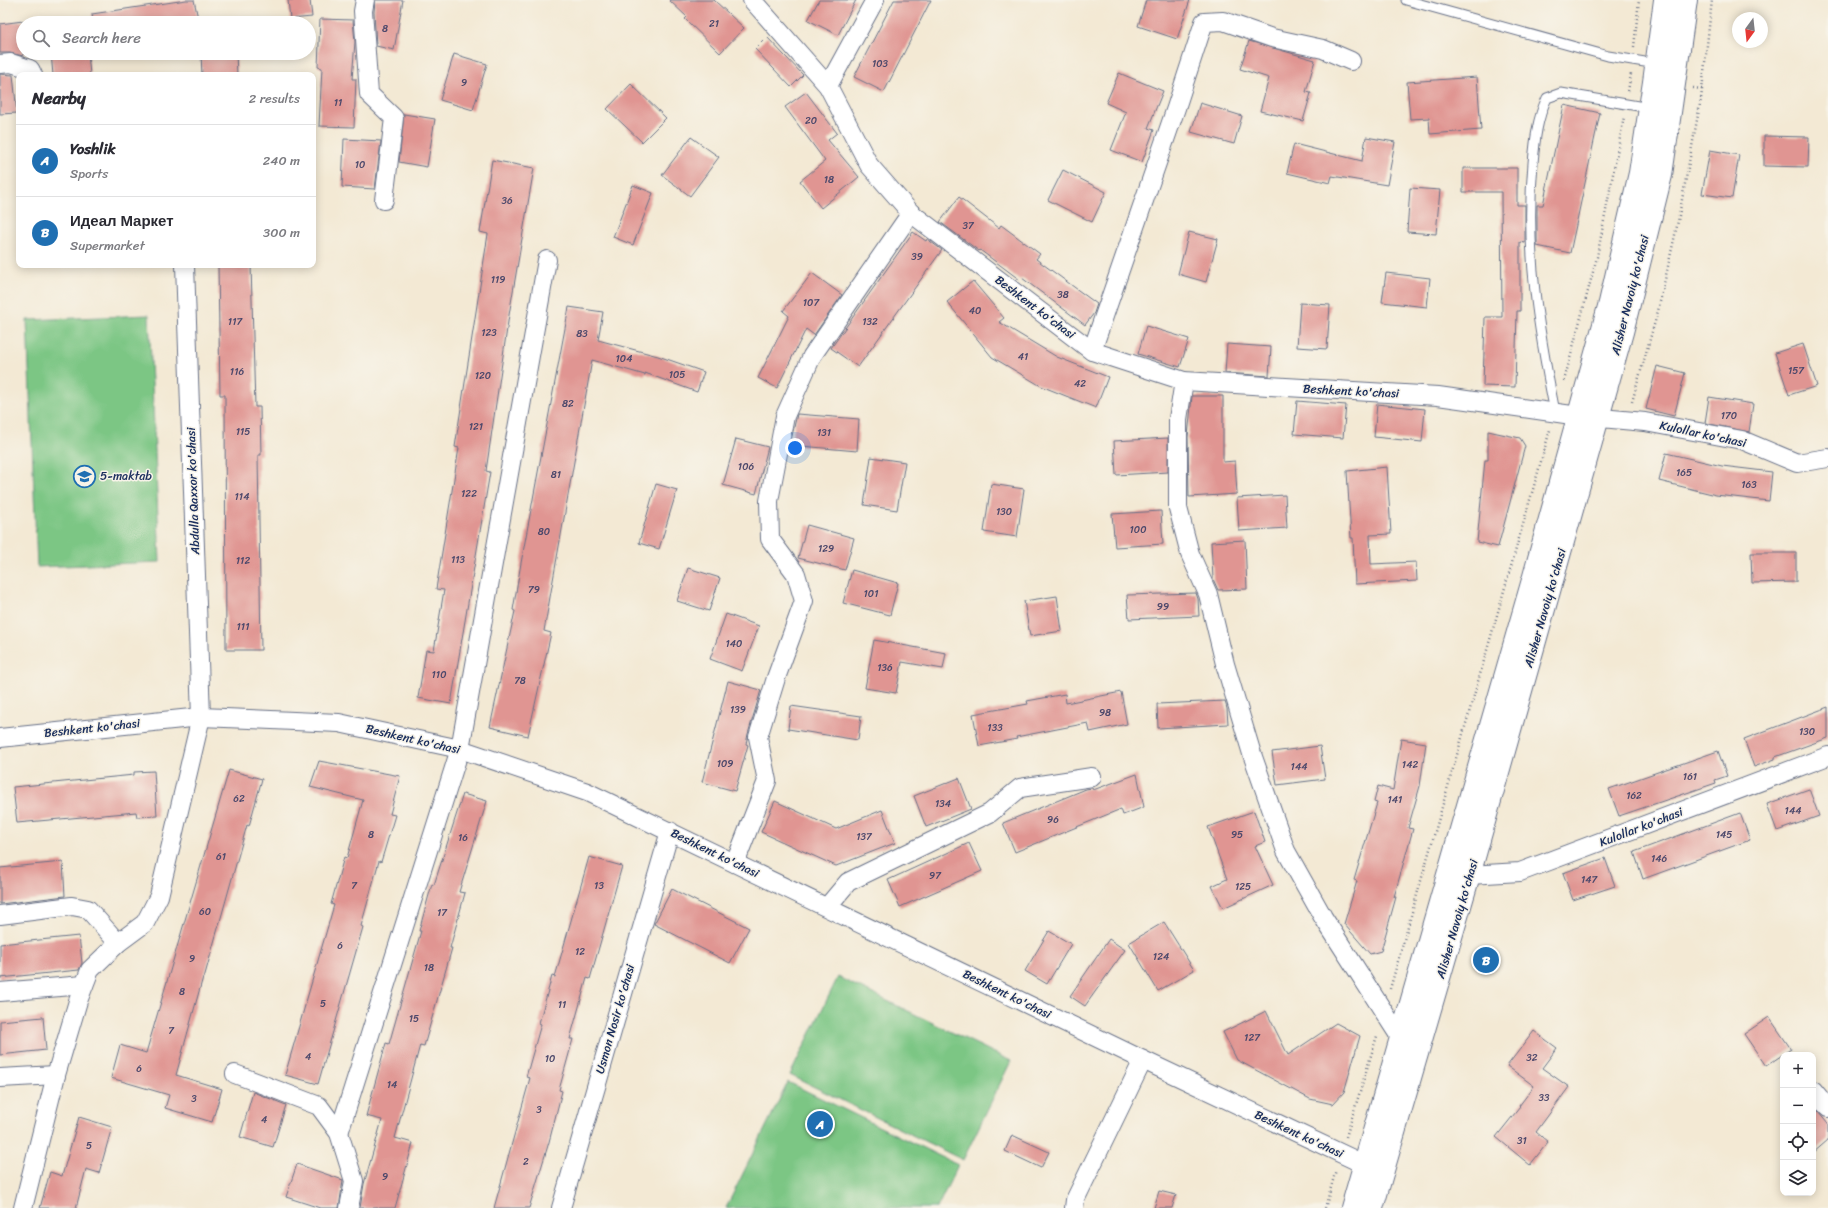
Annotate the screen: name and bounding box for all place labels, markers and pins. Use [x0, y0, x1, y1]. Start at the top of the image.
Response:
school or university icon: 5-maktab [71, 463, 97, 489]
place label: 5-maktab [100, 465, 152, 487]
pin: B [1473, 945, 1499, 975]
pin: A [807, 1109, 833, 1139]

